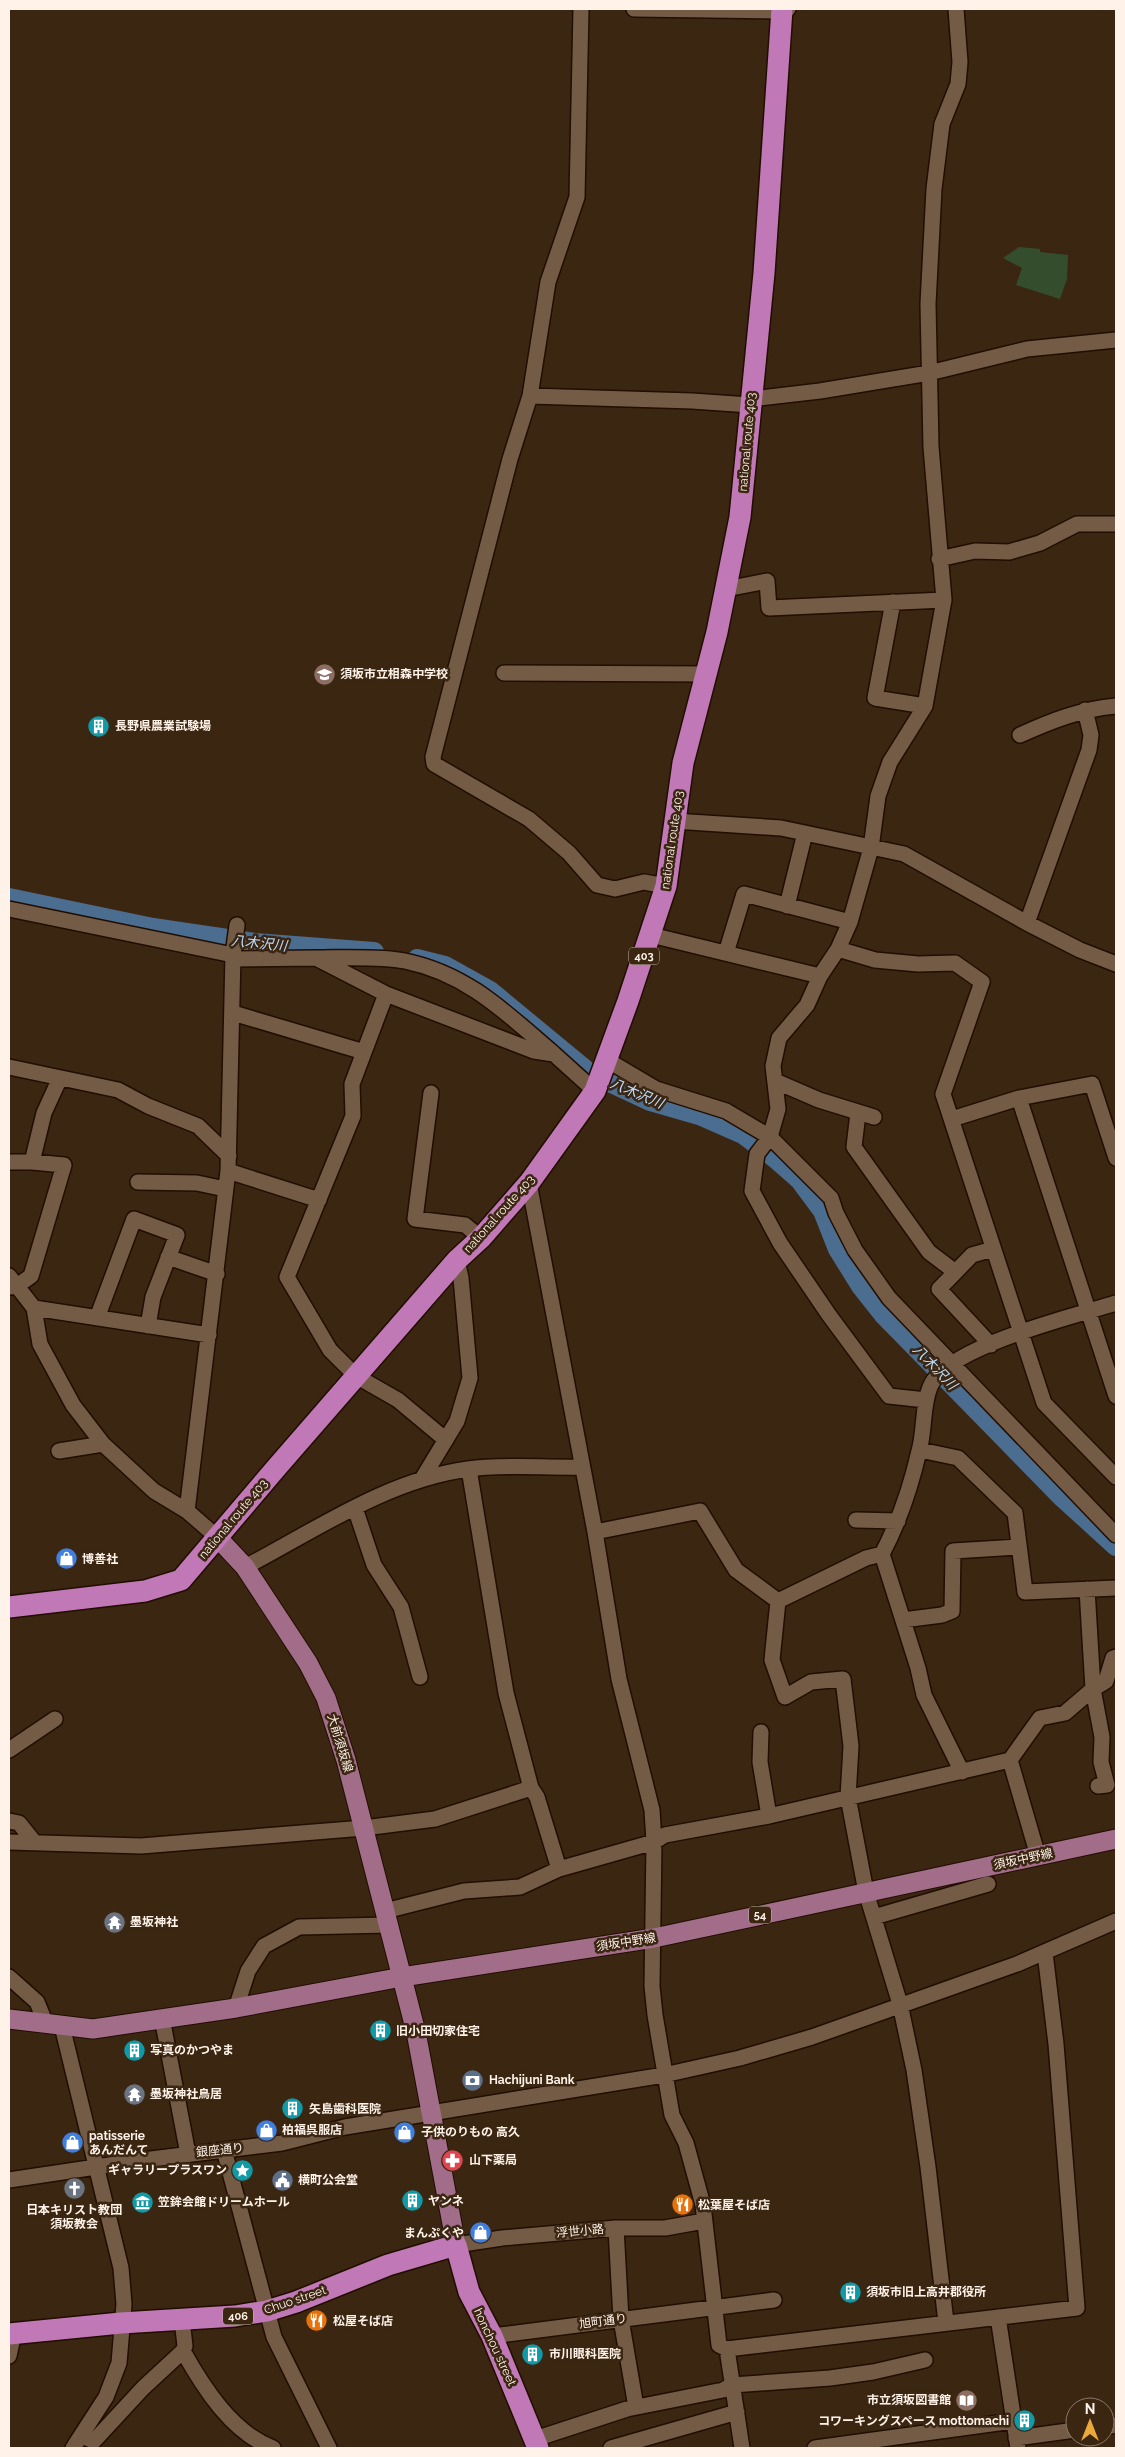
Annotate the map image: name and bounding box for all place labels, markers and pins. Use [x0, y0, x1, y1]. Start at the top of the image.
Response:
school or university icon: 須坂市立相森中学校 [312, 662, 336, 686]
place label: 須坂市立相森中学校 [340, 667, 448, 681]
building icon: 長野県農業試験場 [87, 714, 111, 738]
place label: 長野県農業試験場 [115, 719, 211, 733]
shop icon: 博善社 [54, 1547, 78, 1571]
place label: 博善社 [82, 1552, 118, 1566]
temple icon: 墨坂神社 [102, 1910, 126, 1934]
place label: 墨坂神社 [130, 1915, 178, 1929]
building icon: 旧小田切家住宅 [368, 2019, 392, 2043]
place label: 旧小田切家住宅 [396, 2024, 480, 2038]
building icon: 写真のかつやま [122, 2038, 146, 2062]
place label: 写真のかつやま [150, 2043, 234, 2057]
bank icon: Hachijuni Bank [461, 2068, 485, 2092]
place label: Hachijuni Bank [489, 2073, 575, 2087]
temple icon: 墨坂神社鳥居 [122, 2082, 146, 2106]
place label: 墨坂神社鳥居 [150, 2087, 222, 2101]
building icon: 矢島歯科医院 [281, 2097, 305, 2121]
place label: 矢島歯科医院 [309, 2102, 381, 2116]
shop icon: 柏福呉服店 [254, 2118, 278, 2142]
shop icon: 子供のりもの 高久 [393, 2120, 417, 2144]
place label: 柏福呉服店 [282, 2123, 342, 2137]
place label: 子供のりもの 高久 [421, 2125, 520, 2139]
place label: patisserie あんだんて [89, 2129, 148, 2157]
shop icon: patisserie あんだんて [61, 2131, 85, 2155]
pharmacy icon: 山下薬局 [441, 2148, 465, 2172]
place label: 山下薬局 [469, 2153, 517, 2167]
place icon: ギャラリープラスワン [231, 2158, 255, 2182]
place label: ギャラリープラスワン [108, 2163, 227, 2177]
public building icon: 横町公会堂 [270, 2168, 294, 2192]
place label: 横町公会堂 [298, 2173, 358, 2187]
church icon: 日本キリスト教団 須坂教会 [62, 2177, 86, 2201]
building icon: ヤンネ [400, 2189, 424, 2213]
museum icon: 笠鉾会館ドリームホール [130, 2190, 154, 2214]
restaurant icon: 松葉屋そば店 [670, 2193, 694, 2217]
place label: ヤンネ [428, 2194, 464, 2208]
place label: 笠鉾会館ドリームホール [157, 2195, 290, 2209]
place label: 松葉屋そば店 [698, 2198, 770, 2212]
place label: 日本キリスト教団 須坂教会 [26, 2203, 122, 2231]
shop icon: まんぷくや [468, 2221, 492, 2245]
place label: まんぷくや [404, 2226, 464, 2240]
building icon: 須坂市旧上高井郡役所 [838, 2280, 862, 2304]
place label: 須坂市旧上高井郡役所 [866, 2285, 986, 2299]
restaurant icon: 松屋そば店 [305, 2309, 329, 2333]
place label: 松屋そば店 [333, 2314, 393, 2328]
building icon: 市川眼科医院 [521, 2342, 545, 2366]
place label: 市川眼科医院 [549, 2347, 621, 2361]
library icon: 市立須坂図書館 [955, 2388, 979, 2412]
place label: 市立須坂図書館 [867, 2393, 951, 2407]
building icon: コワーキングスペース mottomachi [1013, 2409, 1037, 2433]
place label: コワーキングスペース mottomachi [818, 2414, 1009, 2428]

